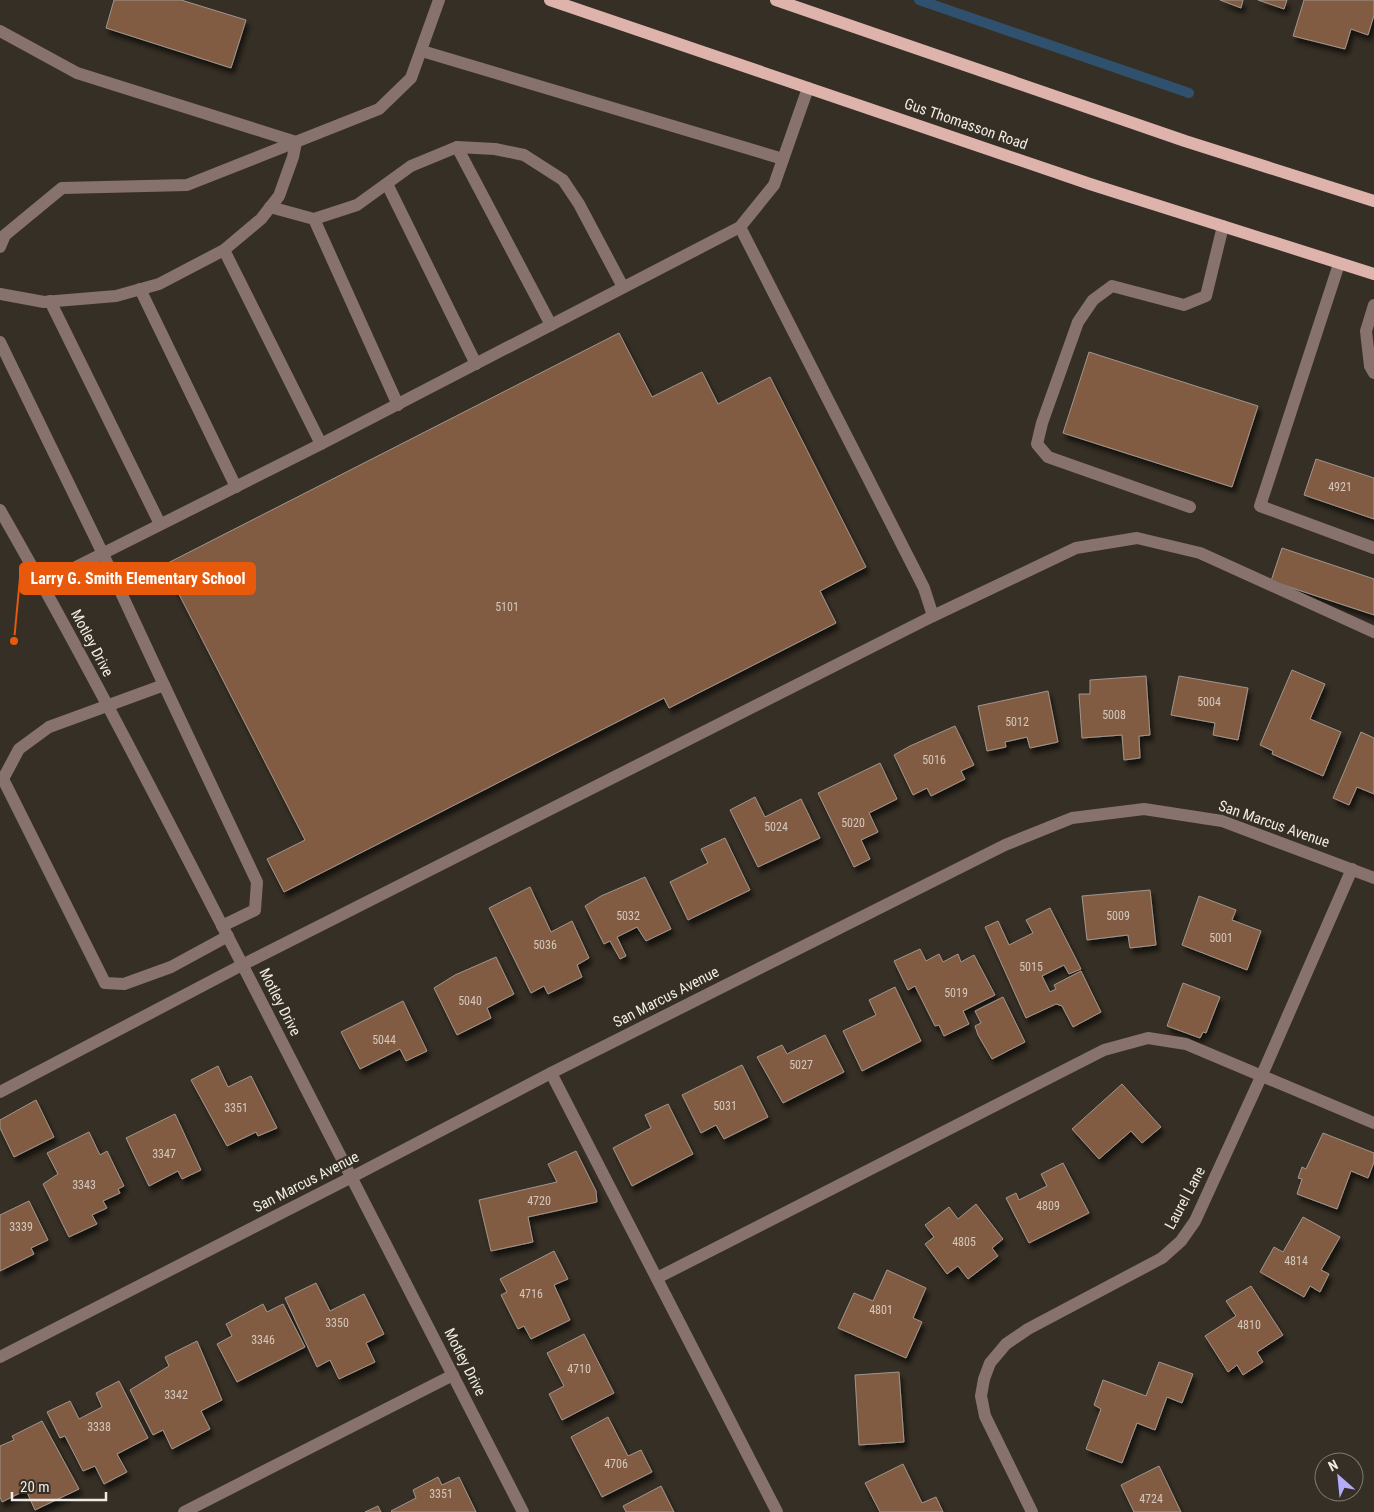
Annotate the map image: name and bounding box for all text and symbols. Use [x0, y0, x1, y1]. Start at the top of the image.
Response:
street label: Gus Thomasson Road [902, 94, 1030, 154]
house number: 4921 [1328, 480, 1352, 494]
callout: Larry G. Smith Elementary School [20, 563, 255, 594]
text: Larry G. Smith Elementary School [31, 569, 245, 588]
house number: 5101 [495, 600, 519, 614]
street label: Motley Drive [67, 606, 117, 680]
house number: 5004 [1197, 695, 1221, 709]
house number: 5008 [1102, 708, 1126, 722]
house number: 5012 [1005, 715, 1029, 729]
house number: 5016 [922, 753, 946, 767]
street label: San Marcus Avenue [1216, 797, 1332, 851]
house number: 5020 [841, 816, 865, 830]
house number: 5024 [764, 820, 788, 834]
house number: 5032 [616, 909, 640, 923]
house number: 5009 [1106, 909, 1130, 923]
house number: 5001 [1209, 931, 1233, 945]
house number: 5036 [533, 938, 557, 952]
house number: 5015 [1019, 960, 1043, 974]
street label: San Marcus Avenue [610, 963, 722, 1031]
street label: Motley Drive [255, 965, 305, 1039]
house number: 5019 [944, 986, 968, 1000]
house number: 5040 [458, 994, 482, 1008]
house number: 5044 [372, 1033, 396, 1047]
house number: 5027 [789, 1058, 813, 1072]
house number: 5031 [713, 1099, 737, 1113]
house number: 3351 [224, 1101, 248, 1115]
house number: 3347 [152, 1147, 176, 1161]
street label: San Marcus Avenue [250, 1148, 362, 1216]
street label: Laurel Lane [1161, 1164, 1209, 1232]
house number: 3343 [72, 1178, 96, 1192]
house number: 4720 [527, 1194, 551, 1208]
house number: 4809 [1036, 1199, 1060, 1213]
house number: 3339 [9, 1220, 33, 1234]
house number: 4805 [952, 1235, 976, 1249]
house number: 4814 [1284, 1254, 1308, 1268]
house number: 4716 [519, 1287, 543, 1301]
house number: 4801 [869, 1303, 893, 1317]
house number: 3350 [325, 1316, 349, 1330]
house number: 4810 [1237, 1318, 1261, 1332]
street label: Motley Drive [440, 1325, 490, 1399]
house number: 3346 [251, 1333, 275, 1347]
house number: 4710 [567, 1362, 591, 1376]
house number: 3342 [164, 1388, 188, 1402]
house number: 3338 [87, 1420, 111, 1434]
north arrow [1314, 1452, 1364, 1502]
text: N [1326, 1456, 1341, 1474]
house number: 4706 [604, 1457, 628, 1471]
scale bar [12, 1470, 106, 1502]
text: 20 m [20, 1478, 50, 1496]
house number: 3351 [429, 1487, 453, 1501]
house number: 4724 [1139, 1492, 1163, 1506]

